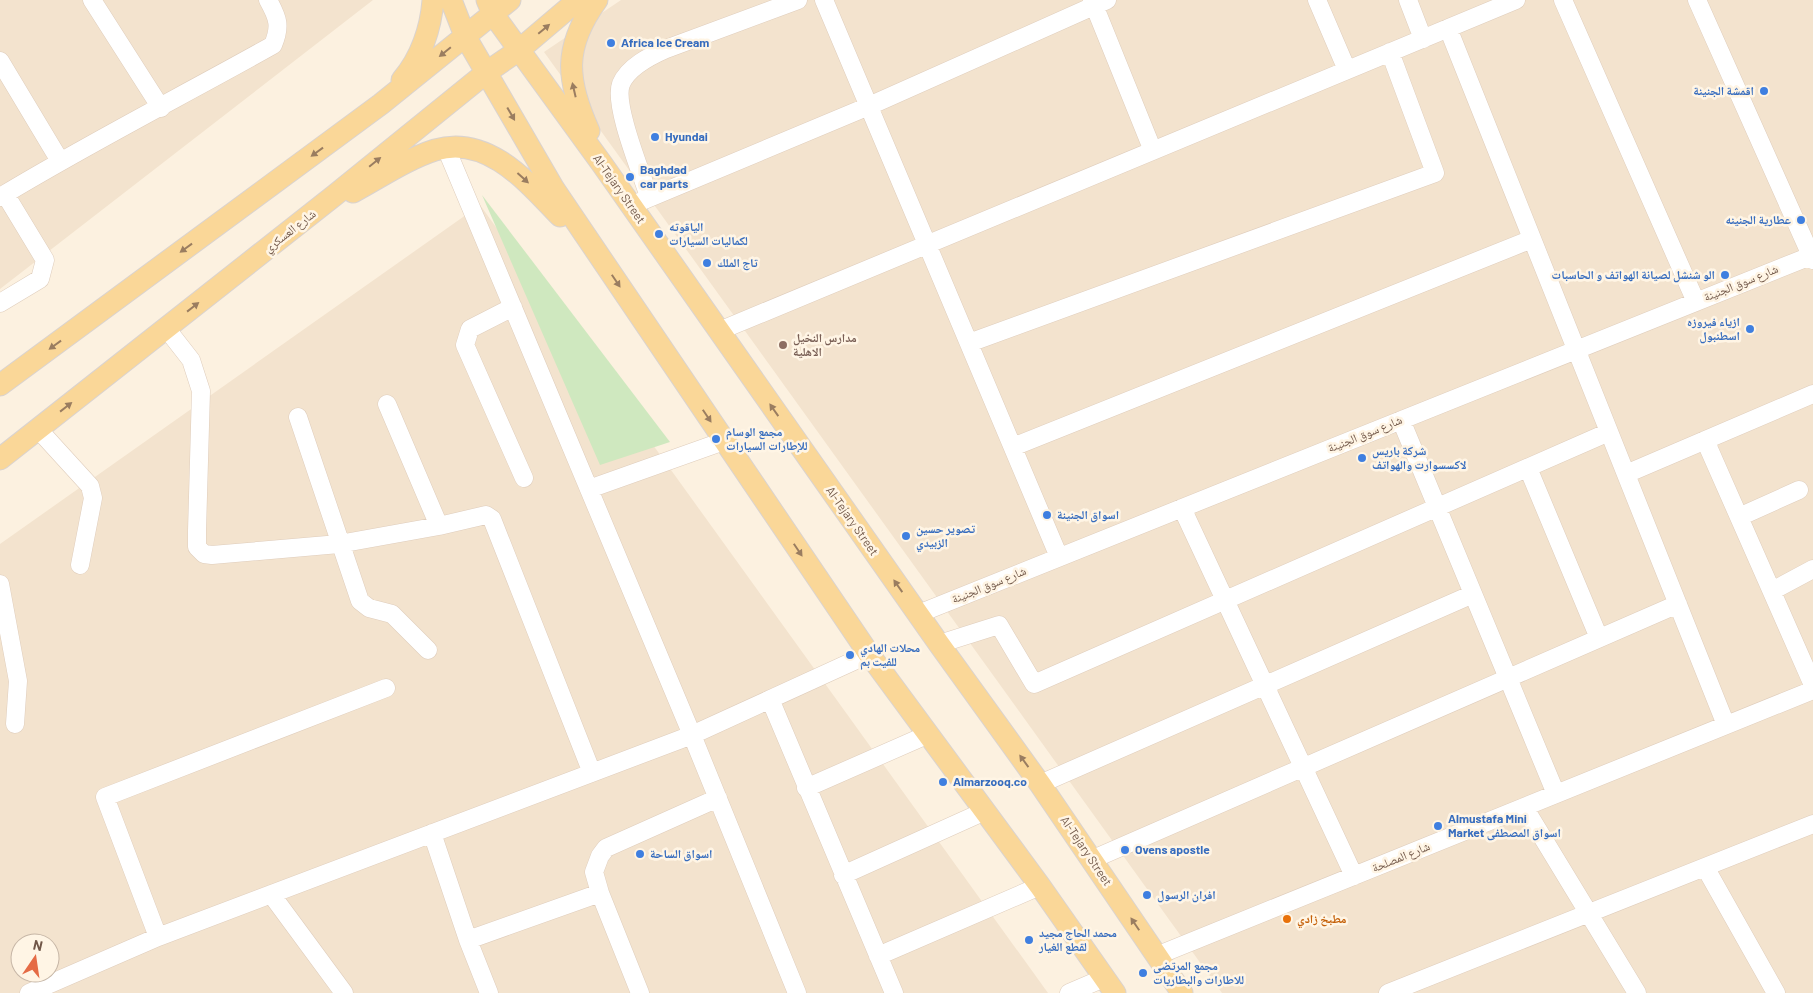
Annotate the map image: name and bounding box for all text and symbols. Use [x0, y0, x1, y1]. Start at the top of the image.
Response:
one-way arrow [538, 24, 550, 35]
place label: Africa Ice Cream [621, 35, 709, 49]
marker: Africa Ice Cream [605, 37, 617, 49]
one-way arrow [439, 47, 452, 58]
one-way arrow [570, 83, 578, 98]
place label: اقمشة الجنينة [1693, 83, 1754, 98]
marker: اقمشة الجنينة [1758, 85, 1770, 97]
one-way arrow [506, 108, 515, 121]
place label: Hyundai [665, 129, 708, 143]
marker: Hyundai [649, 131, 661, 143]
one-way arrow [310, 147, 324, 157]
street label: Al-Tejary Street [591, 151, 649, 226]
one-way arrow [369, 157, 382, 168]
place label: Baghdad car parts [640, 162, 688, 190]
marker: Baghdad car parts [624, 171, 636, 183]
one-way arrow [516, 172, 528, 184]
street label: شارع العسكري [261, 206, 320, 258]
place label: عطارية الجنينه [1725, 212, 1791, 227]
marker: عطارية الجنينه [1795, 214, 1807, 226]
place label: الياقوته لكماليات السيارات [669, 219, 748, 248]
marker: الياقوته لكماليات السيارات [653, 228, 665, 240]
one-way arrow [179, 243, 193, 253]
place label: تاج الملك [717, 255, 758, 271]
marker: تاج الملك [701, 257, 713, 269]
street label: شارع سوق الجنينة [1701, 261, 1781, 305]
place label: الو شنشل لصيانة الهواتف و الحاسبات [1552, 267, 1715, 283]
marker: الو شنشل لصيانة الهواتف و الحاسبات [1719, 269, 1731, 281]
one-way arrow [611, 275, 621, 288]
one-way arrow [186, 301, 199, 312]
place label: ازياء فيروزه اسطنبول [1687, 314, 1740, 344]
marker: ازياء فيروزه اسطنبول [1744, 323, 1756, 335]
place label: مدارس النخيل الاهلية [793, 330, 857, 359]
one-way arrow [49, 339, 62, 350]
marker: مدارس النخيل الاهلية [777, 339, 789, 351]
one-way arrow [59, 402, 72, 413]
one-way arrow [769, 404, 779, 417]
one-way arrow [702, 409, 712, 423]
street label: شارع سوق الجنينة [1325, 412, 1405, 456]
place label: مجمع الوسام للإطارات السيارات [726, 424, 808, 453]
marker: مجمع الوسام للإطارات السيارات [710, 433, 722, 445]
place label: شركة باريس لاكسسوارت والهواتف [1372, 443, 1467, 472]
marker: شركة باريس لاكسسوارت والهواتف [1356, 452, 1368, 464]
street label: Al-Tejary Street [824, 483, 882, 558]
place label: اسواق الجنينة [1057, 507, 1119, 523]
marker: اسواق الجنينة [1041, 509, 1053, 521]
place label: تصوير حسين الزبيدي [916, 521, 976, 553]
marker: تصوير حسين الزبيدي [900, 530, 912, 542]
one-way arrow [793, 544, 803, 557]
street label: شارع سوق الجنينة [949, 563, 1029, 607]
one-way arrow [893, 579, 903, 593]
place label: محلات الهادي للفيت بم [860, 640, 921, 670]
marker: محلات الهادي للفيت بم [844, 649, 856, 661]
one-way arrow [1018, 755, 1029, 768]
place label: Almarzooq.co [953, 774, 1027, 788]
marker: Almarzooq.co [937, 776, 949, 788]
place label: Almustafa Mini Market اسواق المصطفى [1448, 811, 1561, 841]
street label: Al-Tejary Street [1058, 813, 1115, 888]
marker: Almustafa Mini Market اسواق المصطفى [1432, 820, 1444, 832]
street label: شارع المصلحة [1370, 838, 1432, 876]
place label: Ovens apostle [1135, 842, 1210, 856]
marker: Ovens apostle [1119, 844, 1131, 856]
place label: اسواق الساحة [650, 846, 713, 862]
marker: اسواق الساحة [634, 848, 646, 860]
place label: افران الرسول [1157, 887, 1216, 903]
marker: افران الرسول [1141, 889, 1153, 901]
place label: مطبخ زادي [1297, 911, 1347, 929]
marker: مطبخ زادي [1281, 913, 1293, 925]
one-way arrow [1130, 917, 1140, 931]
place label: محمد الحاج مجيد لقطع الغيار [1038, 925, 1117, 955]
north arrow [10, 933, 60, 983]
marker: محمد الحاج مجيد لقطع الغيار [1023, 934, 1035, 946]
text: N [32, 936, 44, 954]
place label: مجمع المرتضى للاطارات والبطاريات [1153, 958, 1244, 987]
marker: مجمع المرتضى للاطارات والبطاريات [1137, 967, 1149, 979]

